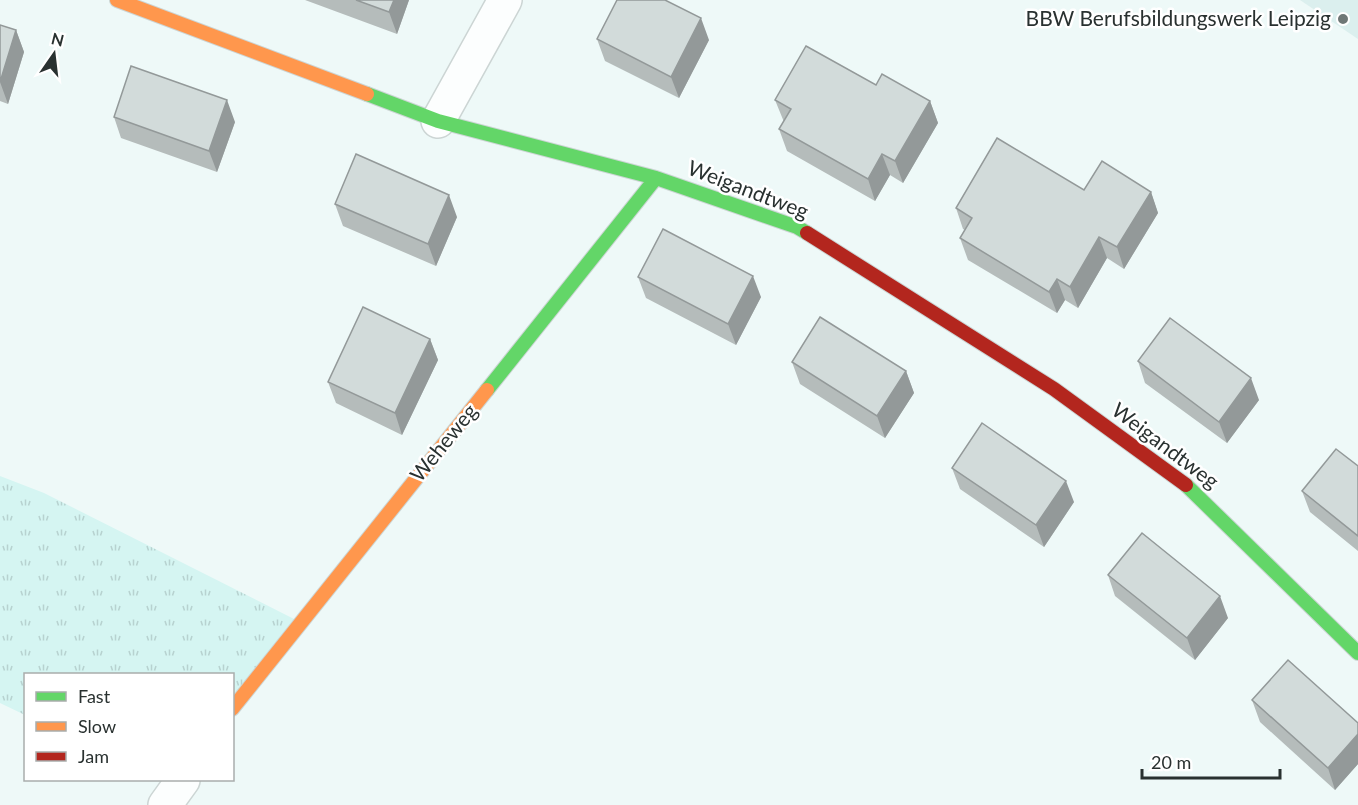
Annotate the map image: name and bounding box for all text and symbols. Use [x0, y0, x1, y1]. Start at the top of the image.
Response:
place label: BBW Berufsbildungswerk Leipzig [1026, 5, 1331, 30]
marker: BBW Berufsbildungswerk Leipzig [1336, 12, 1350, 26]
north arrow [24, 24, 84, 84]
text: N [49, 28, 66, 50]
street label: Weigandtweg [685, 154, 813, 223]
street label: Weigandtweg [1107, 396, 1224, 493]
street label: Weheweg [404, 398, 482, 486]
legend [24, 673, 234, 781]
text: Fast [78, 685, 111, 707]
text: Slow [78, 715, 116, 737]
scale bar [1142, 742, 1280, 780]
text: Jam [78, 745, 109, 767]
text: 20 m [1151, 751, 1191, 773]

